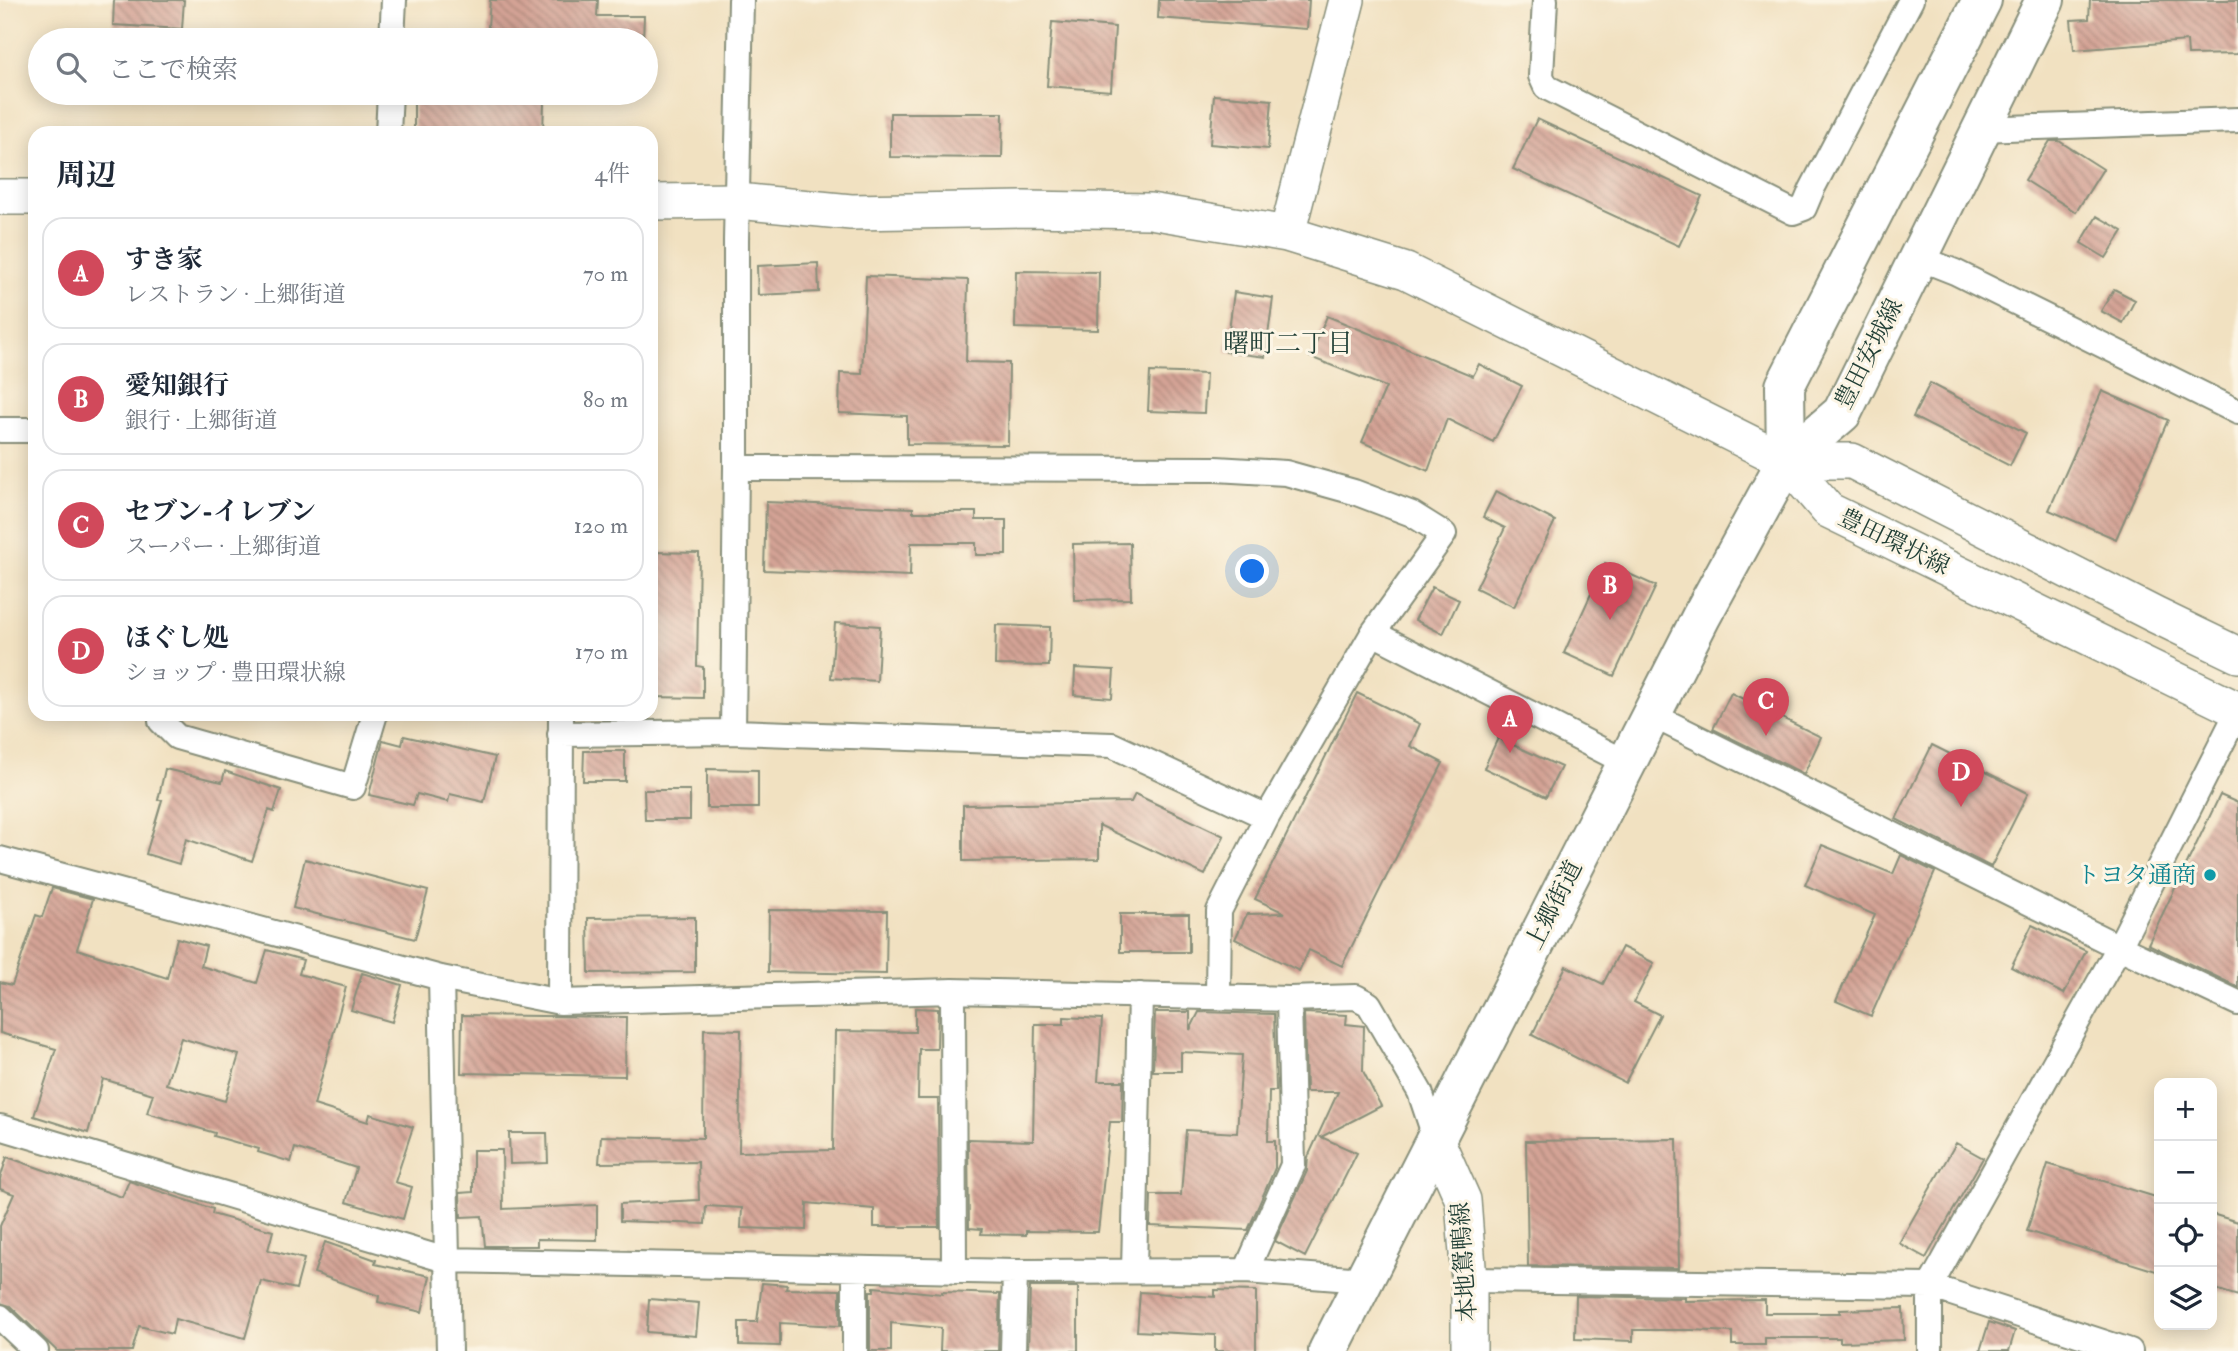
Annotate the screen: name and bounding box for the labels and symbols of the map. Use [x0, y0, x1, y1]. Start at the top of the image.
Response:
street label: 豊田安城線 [1828, 294, 1910, 414]
district label: 曙町二丁目 [1223, 328, 1353, 360]
street label: 豊田環状線 [1833, 502, 1955, 582]
your location [1235, 554, 1269, 588]
pin: B [1587, 562, 1633, 620]
pin: C [1743, 678, 1789, 736]
pin: A [1487, 695, 1533, 753]
pin: D [1938, 749, 1984, 807]
street label: 上郷街道 [1518, 855, 1590, 955]
place label: トヨタ通商 [2076, 860, 2196, 891]
marker: トヨタ通商 [2202, 867, 2218, 883]
street label: 本地鴛鴨線 [1444, 1201, 1484, 1323]

